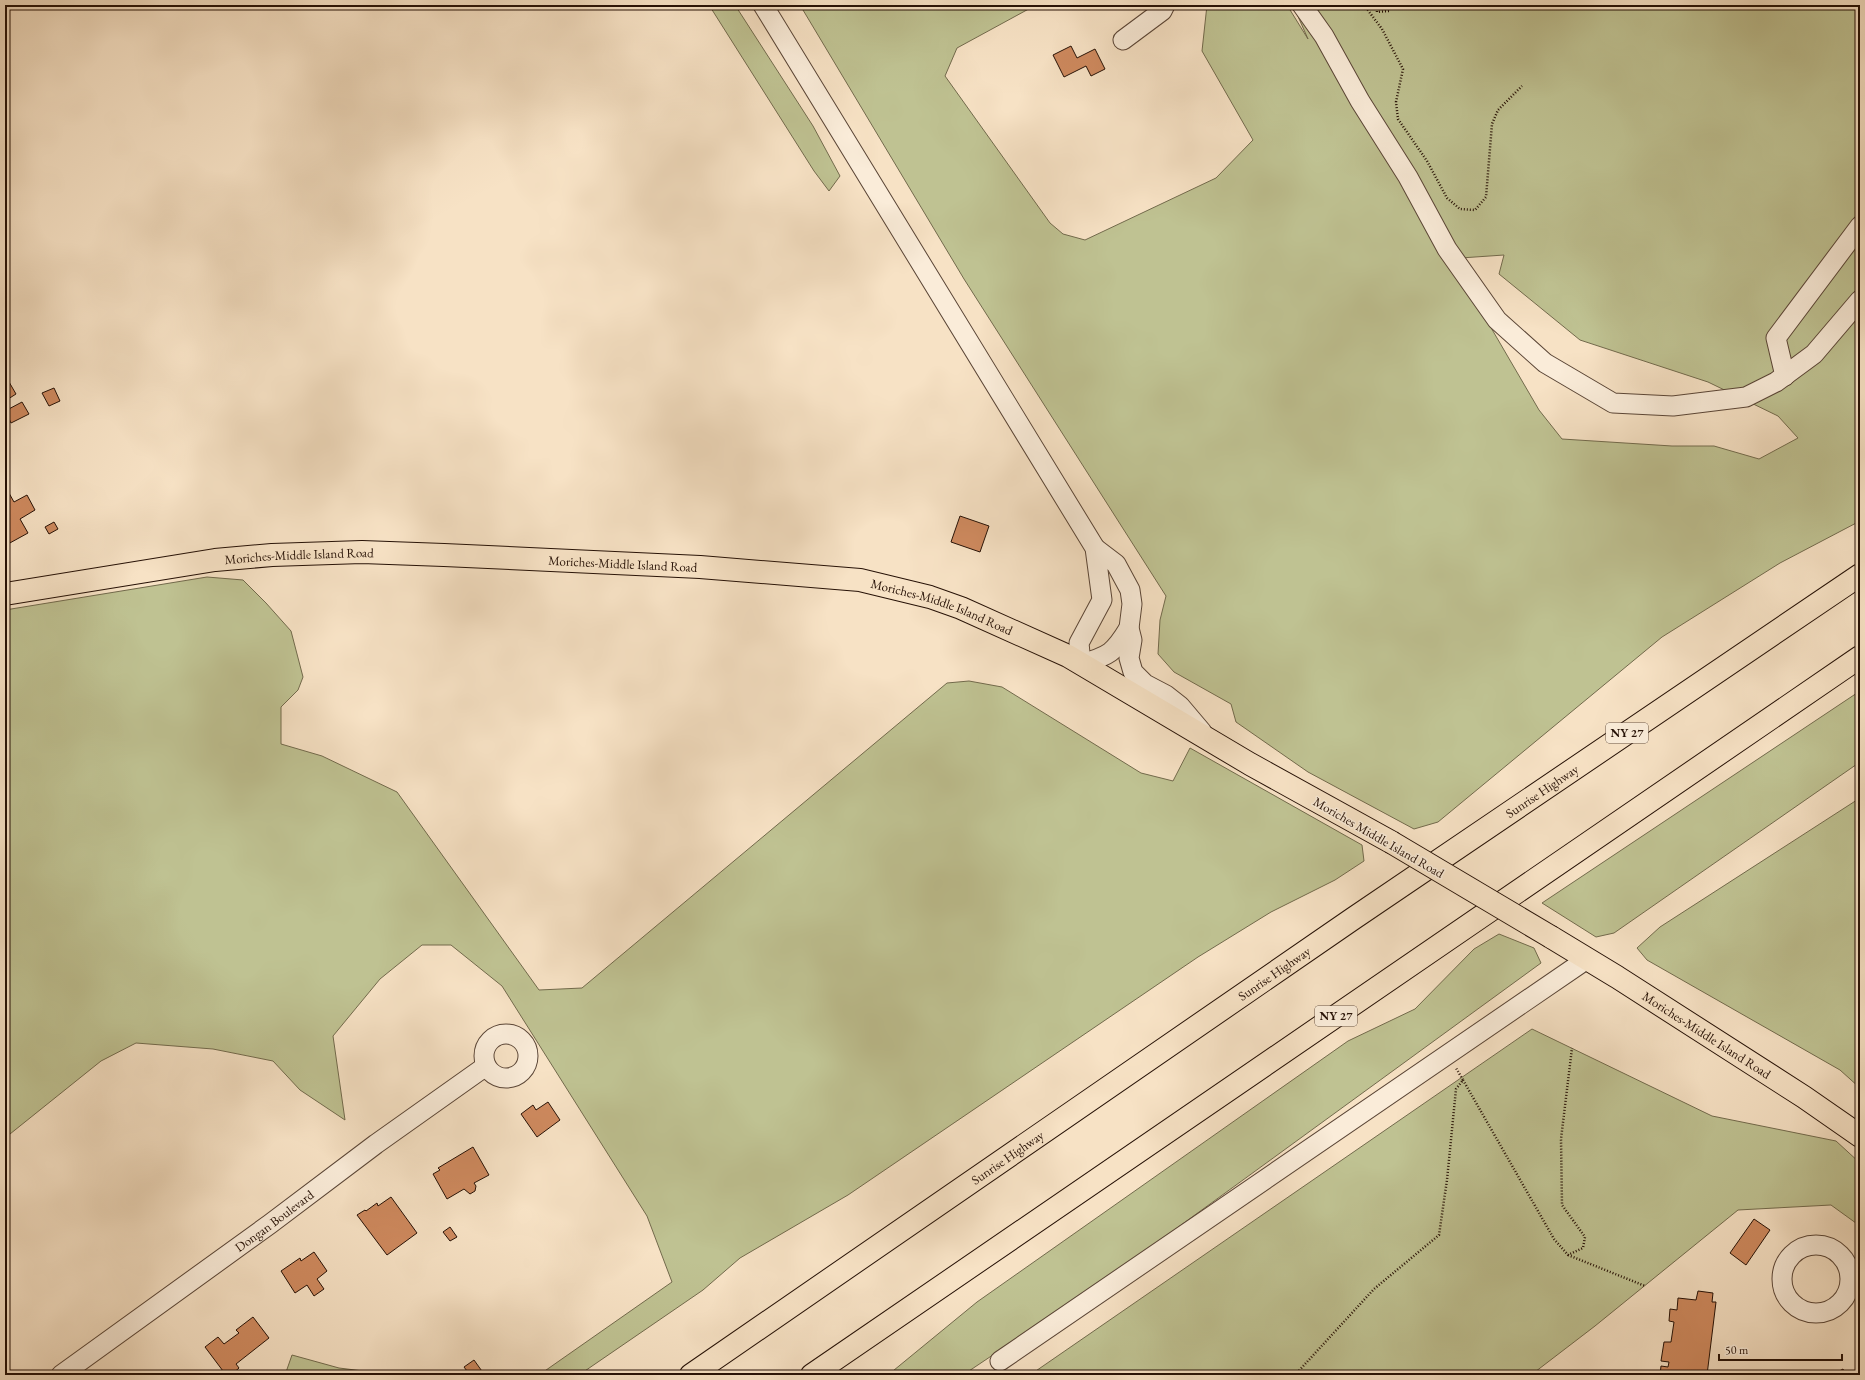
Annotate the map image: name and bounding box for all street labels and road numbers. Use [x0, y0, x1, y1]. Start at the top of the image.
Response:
street label: Moriches-Middle Island Road [224, 544, 374, 568]
street label: Moriches-Middle Island Road [548, 552, 698, 576]
street label: Moriches-Middle Island Road [869, 575, 1016, 639]
road number: NY 27 [1606, 723, 1648, 743]
street label: Sunrise Highway [1502, 760, 1582, 822]
street label: Moriches Middle Island Road [1310, 793, 1448, 882]
street label: Sunrise Highway [1235, 942, 1314, 1005]
street label: Moriches-Middle Island Road [1639, 988, 1774, 1083]
road number: NY 27 [1315, 1006, 1357, 1026]
street label: Sunrise Highway [968, 1126, 1047, 1188]
street label: Dongan Boulevard [231, 1186, 317, 1256]

